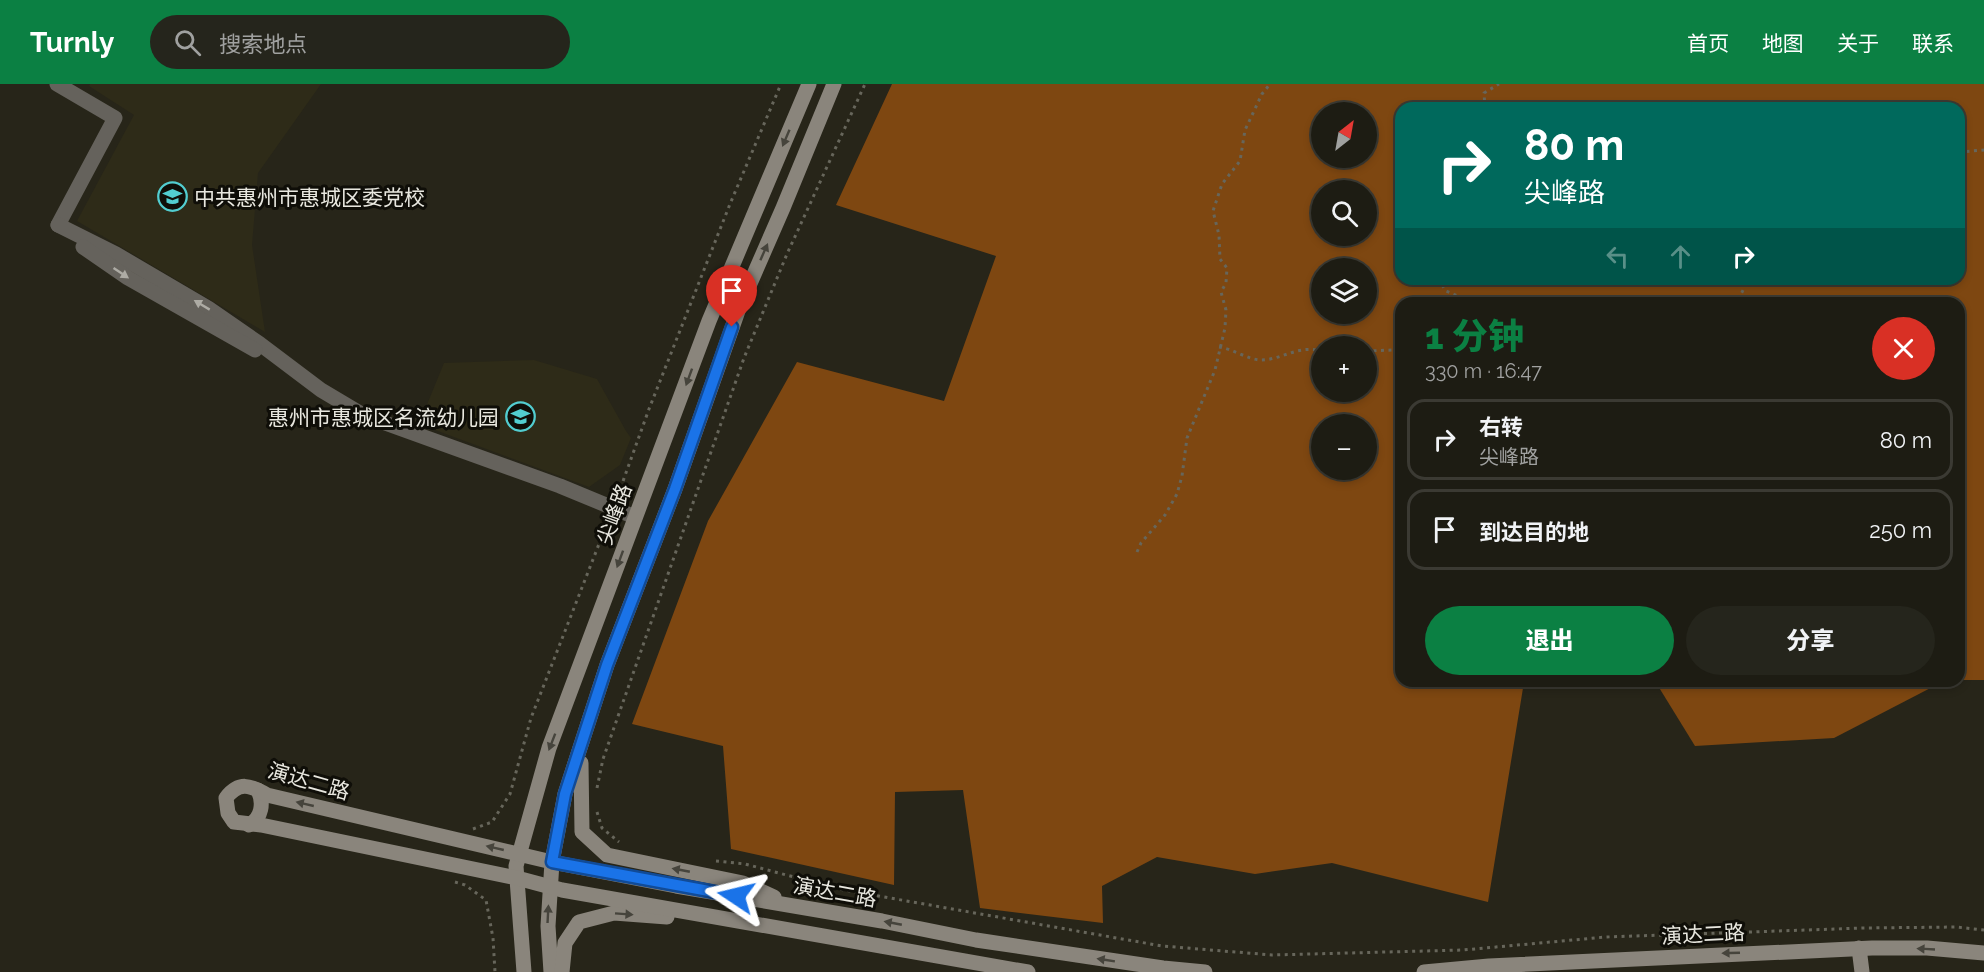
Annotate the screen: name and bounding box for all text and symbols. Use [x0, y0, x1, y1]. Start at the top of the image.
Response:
search box [150, 15, 570, 69]
text: Turnly [30, 26, 114, 59]
icon: search [171, 26, 204, 59]
text: 搜索地点 [219, 31, 307, 57]
text: 首页 [1687, 31, 1729, 56]
text: 地图 [1762, 31, 1804, 56]
text: 关于 [1837, 31, 1879, 56]
text: 联系 [1912, 31, 1954, 56]
north arrow [1311, 102, 1377, 168]
map controls [1311, 102, 1377, 480]
text: 80 m [1524, 121, 1624, 170]
icon: right [1425, 126, 1503, 204]
one-way arrow [781, 129, 790, 147]
text: 尖峰路 [1524, 177, 1605, 208]
button: search [1311, 180, 1377, 246]
school or university icon: 中共惠州市惠城区委党校 [157, 181, 189, 213]
place label: 中共惠州市惠城区委党校 [194, 185, 425, 210]
icon: left [1601, 240, 1634, 273]
icon: ahead [1664, 240, 1697, 273]
icon: right [1727, 240, 1760, 273]
one-way arrow [759, 242, 769, 260]
button: layers [1311, 258, 1377, 324]
pin [706, 265, 757, 327]
one-way arrow [113, 267, 129, 279]
icon: arrive [715, 274, 748, 307]
one-way arrow [193, 300, 210, 310]
text: 1 分钟 [1425, 315, 1524, 357]
button: close [1872, 317, 1935, 380]
button: + [1311, 336, 1377, 402]
text: 330 m · 16:47 [1425, 359, 1542, 383]
one-way arrow [683, 368, 693, 386]
school or university icon: 惠州市惠城区名流幼儿园 [504, 401, 536, 433]
place label: 惠州市惠城区名流幼儿园 [268, 405, 499, 430]
button: − [1311, 414, 1377, 480]
text: 右转 [1479, 414, 1523, 440]
icon: right [1428, 423, 1461, 456]
text: 80 m [1880, 427, 1932, 453]
text: 尖峰路 [1479, 445, 1539, 469]
street label: 尖峰路 [591, 480, 637, 548]
icon: arrive [1428, 513, 1461, 546]
text: 250 m [1869, 517, 1932, 543]
text: 到达目的地 [1479, 519, 1589, 545]
one-way arrow [614, 550, 624, 568]
button: 退出 [1425, 606, 1674, 675]
button: 分享 [1686, 606, 1935, 675]
one-way arrow [547, 733, 556, 751]
street label: 演达二路 [265, 757, 353, 805]
one-way arrow [296, 798, 314, 808]
one-way arrow [486, 843, 504, 853]
position arrow [704, 864, 768, 928]
one-way arrow [671, 865, 690, 874]
street label: 演达二路 [791, 872, 879, 912]
one-way arrow [544, 904, 553, 923]
one-way arrow [614, 909, 633, 919]
one-way arrow [883, 918, 902, 927]
street label: 演达二路 [1660, 919, 1746, 949]
one-way arrow [1916, 944, 1935, 953]
one-way arrow [1721, 949, 1740, 958]
one-way arrow [1096, 955, 1115, 964]

